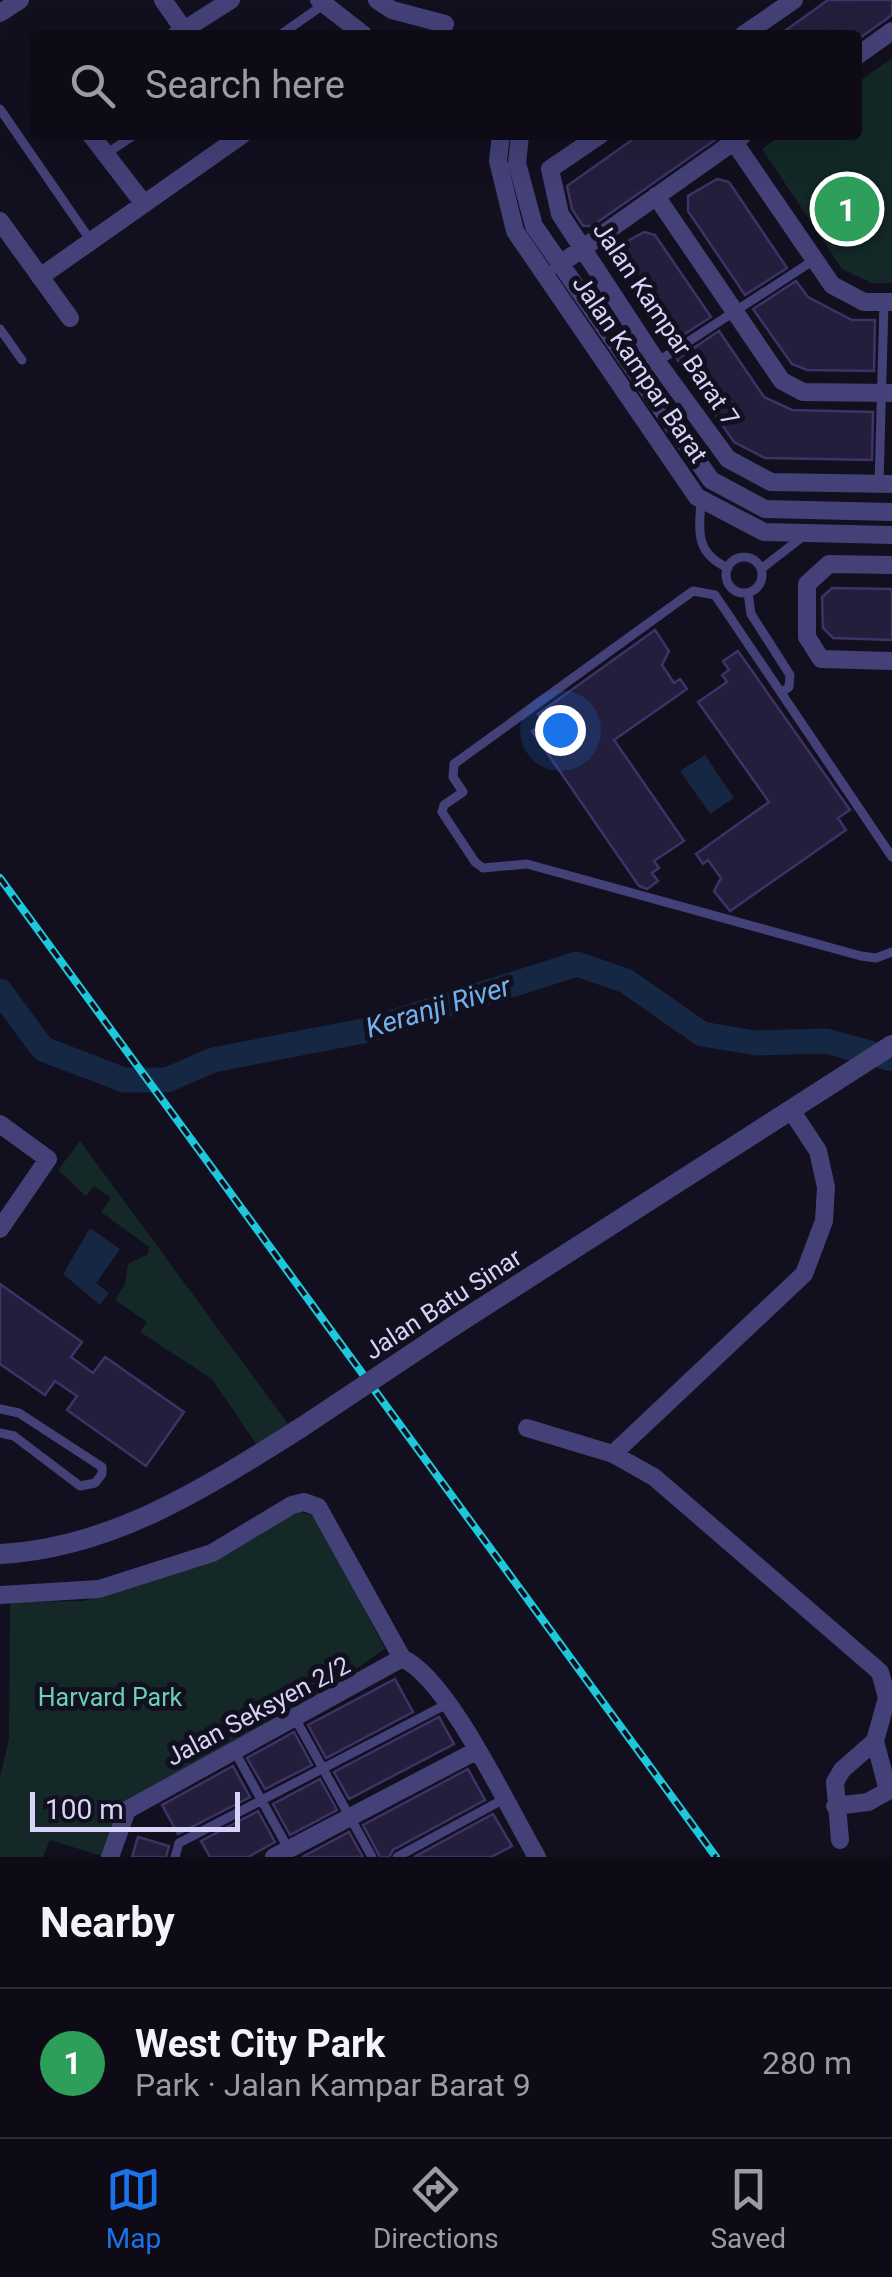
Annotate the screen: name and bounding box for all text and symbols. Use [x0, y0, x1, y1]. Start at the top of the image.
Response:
search box [30, 30, 862, 140]
icon: search [65, 58, 120, 113]
text: Search here [145, 63, 345, 107]
pin: 1 [814, 172, 880, 246]
street label: Jalan Kampar Barat 7 [587, 216, 745, 432]
street label: Jalan Kampar Barat [566, 270, 714, 468]
your location [535, 705, 586, 756]
water label: Keranji River [362, 969, 515, 1045]
street label: Jalan Batu Sinar [359, 1242, 527, 1366]
street label: Jalan Seksyen 2/2 [161, 1650, 355, 1772]
park label: Harvard Park [38, 1683, 183, 1712]
scale bar [30, 1787, 240, 1832]
text: 100 m [45, 1793, 124, 1826]
text: Nearby [40, 1898, 175, 1947]
text: West City Park [135, 2022, 385, 2066]
text: 1 [63, 2044, 82, 2082]
text: 280 m [762, 2044, 852, 2082]
text: Park · Jalan Kampar Barat 9 [135, 2066, 531, 2104]
tab: Map [106, 2162, 161, 2255]
tab: Directions [373, 2162, 499, 2255]
tab: Saved [710, 2162, 786, 2255]

